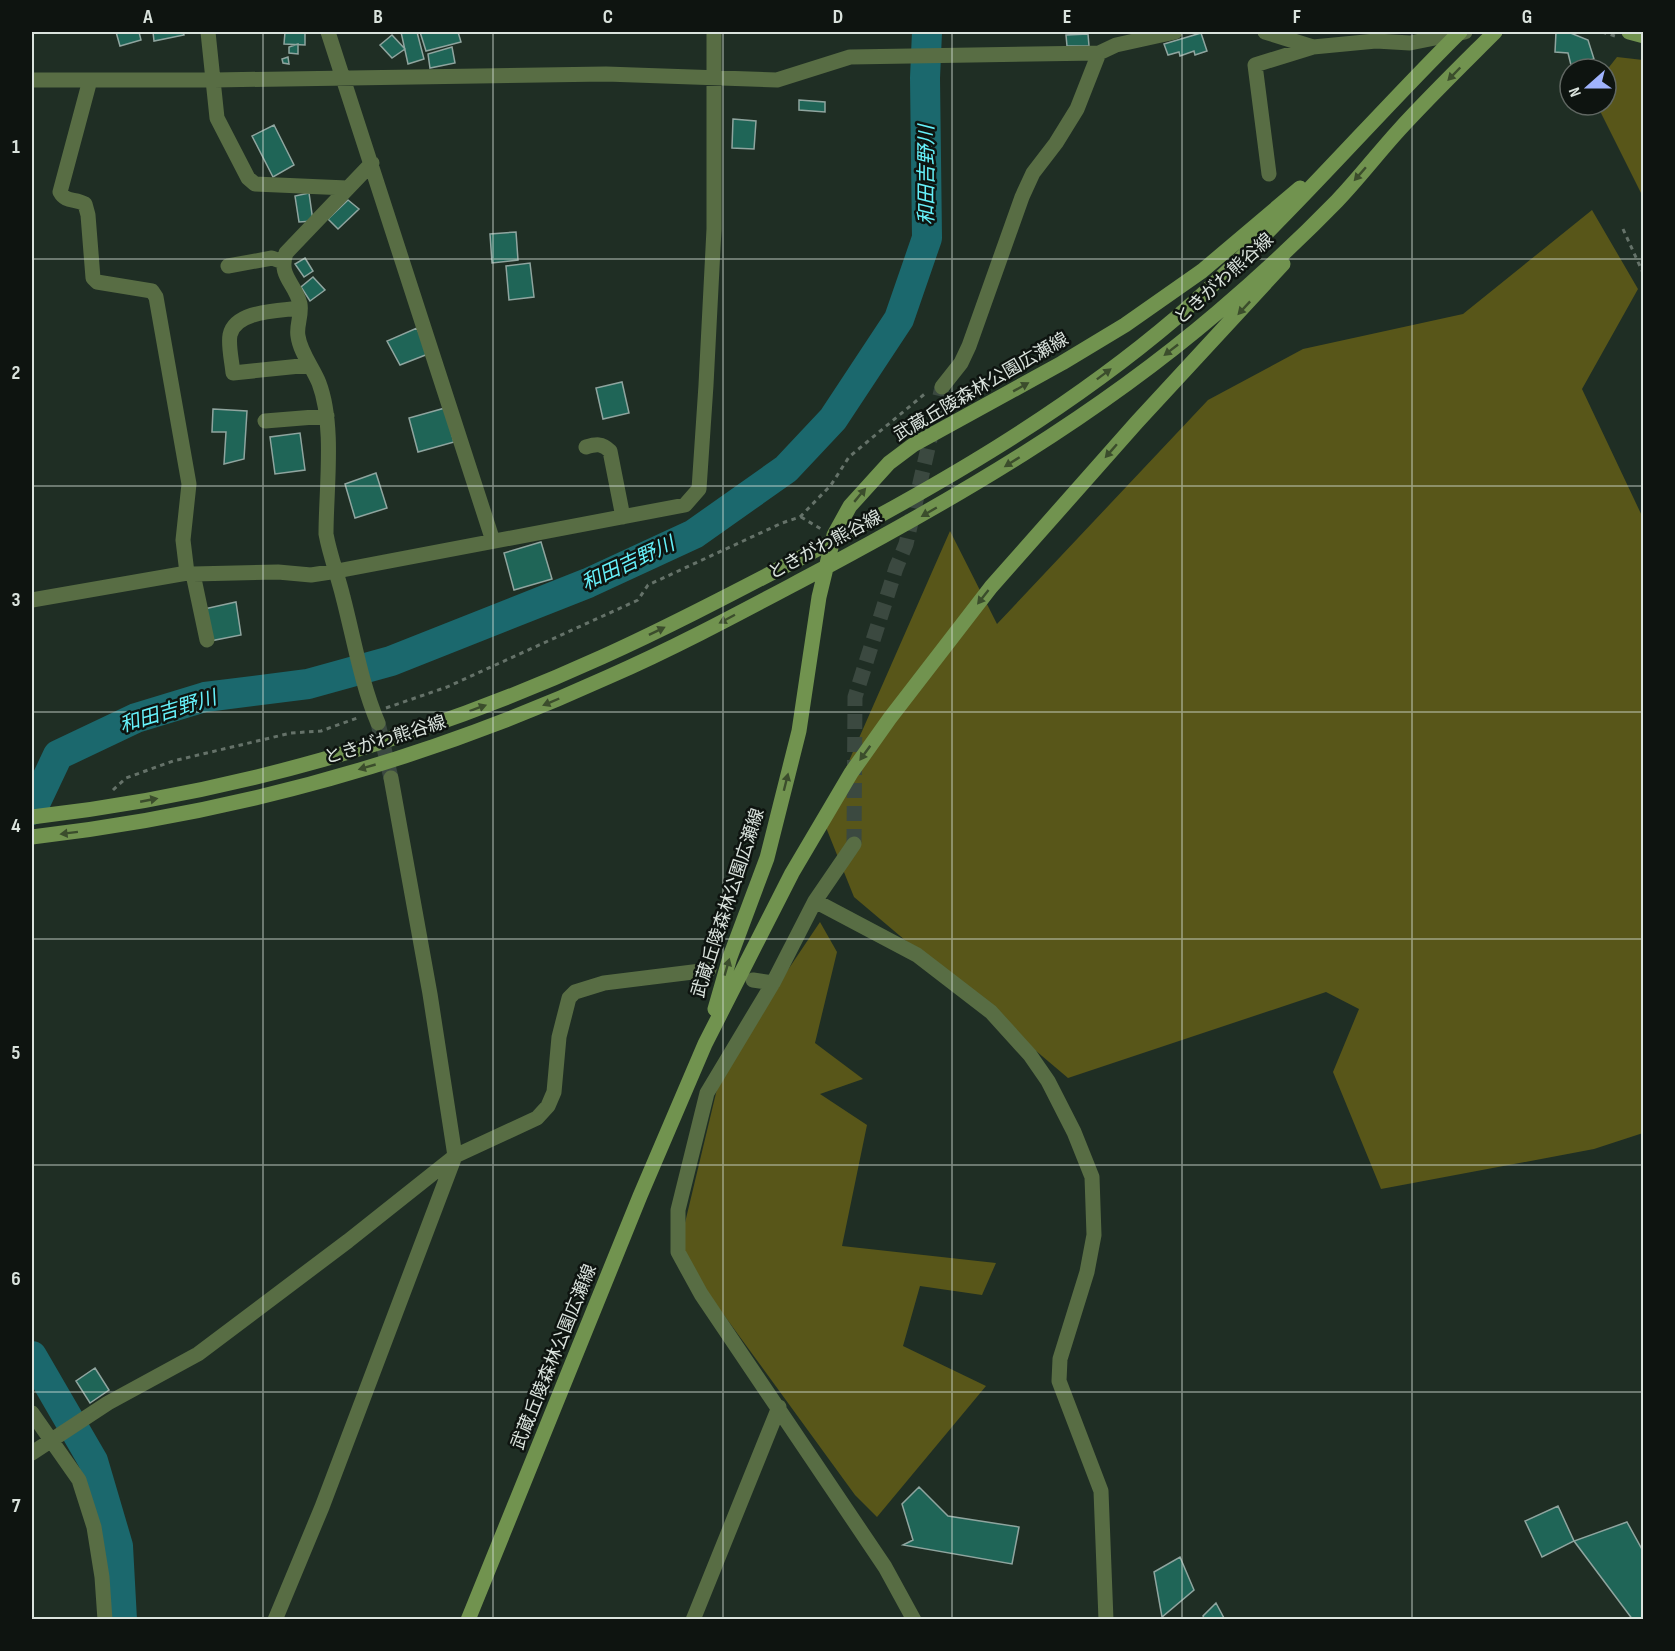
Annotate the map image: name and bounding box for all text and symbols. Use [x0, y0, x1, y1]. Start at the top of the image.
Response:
text: A [142, 5, 153, 29]
text: B [373, 5, 383, 29]
text: C [603, 5, 613, 29]
text: D [833, 5, 843, 29]
text: E [1063, 5, 1071, 29]
text: F [1293, 5, 1301, 29]
text: G [1522, 5, 1532, 29]
north arrow [1558, 57, 1618, 117]
one-way arrow [1448, 66, 1462, 80]
text: N [1565, 84, 1586, 99]
water label: 和田吉野川 [915, 123, 939, 225]
text: 1 [12, 135, 20, 159]
one-way arrow [1354, 166, 1367, 181]
street label: ときがわ熊谷線 [1170, 229, 1278, 329]
one-way arrow [1238, 300, 1251, 315]
street label: 武蔵丘陵森林公園広瀬線 [890, 328, 1072, 446]
one-way arrow [1164, 344, 1180, 356]
text: 2 [12, 361, 20, 385]
one-way arrow [1096, 368, 1112, 380]
one-way arrow [1012, 382, 1029, 392]
one-way arrow [1105, 443, 1118, 458]
one-way arrow [1004, 457, 1020, 468]
one-way arrow [853, 488, 866, 503]
street label: ときがわ熊谷線 [764, 506, 886, 584]
one-way arrow [920, 507, 937, 517]
water label: 和田吉野川 [578, 531, 680, 596]
text: 3 [12, 588, 21, 612]
one-way arrow [977, 589, 989, 605]
one-way arrow [718, 614, 735, 624]
one-way arrow [649, 627, 666, 636]
water label: 和田吉野川 [117, 685, 221, 738]
one-way arrow [541, 697, 559, 707]
one-way arrow [469, 702, 487, 712]
street label: ときがわ熊谷線 [322, 712, 448, 768]
one-way arrow [859, 744, 871, 760]
one-way arrow [358, 763, 376, 772]
one-way arrow [781, 772, 791, 791]
one-way arrow [140, 795, 159, 804]
street label: 武蔵丘陵森林公園広瀬線 [687, 806, 769, 1000]
text: 4 [11, 814, 21, 838]
one-way arrow [59, 828, 78, 837]
one-way arrow [723, 958, 732, 976]
text: 5 [12, 1041, 21, 1065]
street label: 武蔵丘陵森林公園広瀬線 [507, 1261, 601, 1453]
text: 6 [11, 1267, 21, 1291]
text: 7 [12, 1494, 21, 1518]

